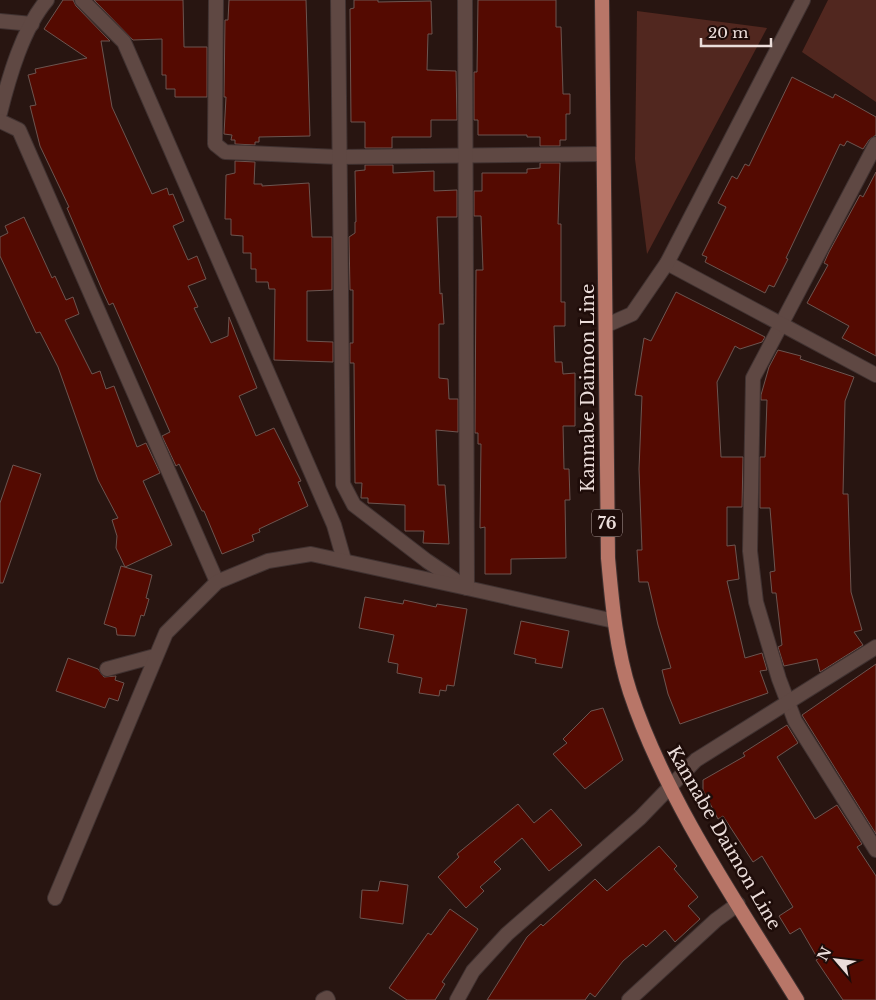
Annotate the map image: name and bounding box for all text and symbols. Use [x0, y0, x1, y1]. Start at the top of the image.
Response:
scale bar [701, 15, 771, 47]
text: 20 m [708, 23, 748, 42]
street label: Kannabe Daimon Line [577, 284, 599, 492]
road number: 76 [592, 509, 622, 536]
street label: Kannabe Daimon Line [662, 742, 786, 934]
north arrow [811, 935, 861, 985]
text: N [813, 944, 836, 964]

